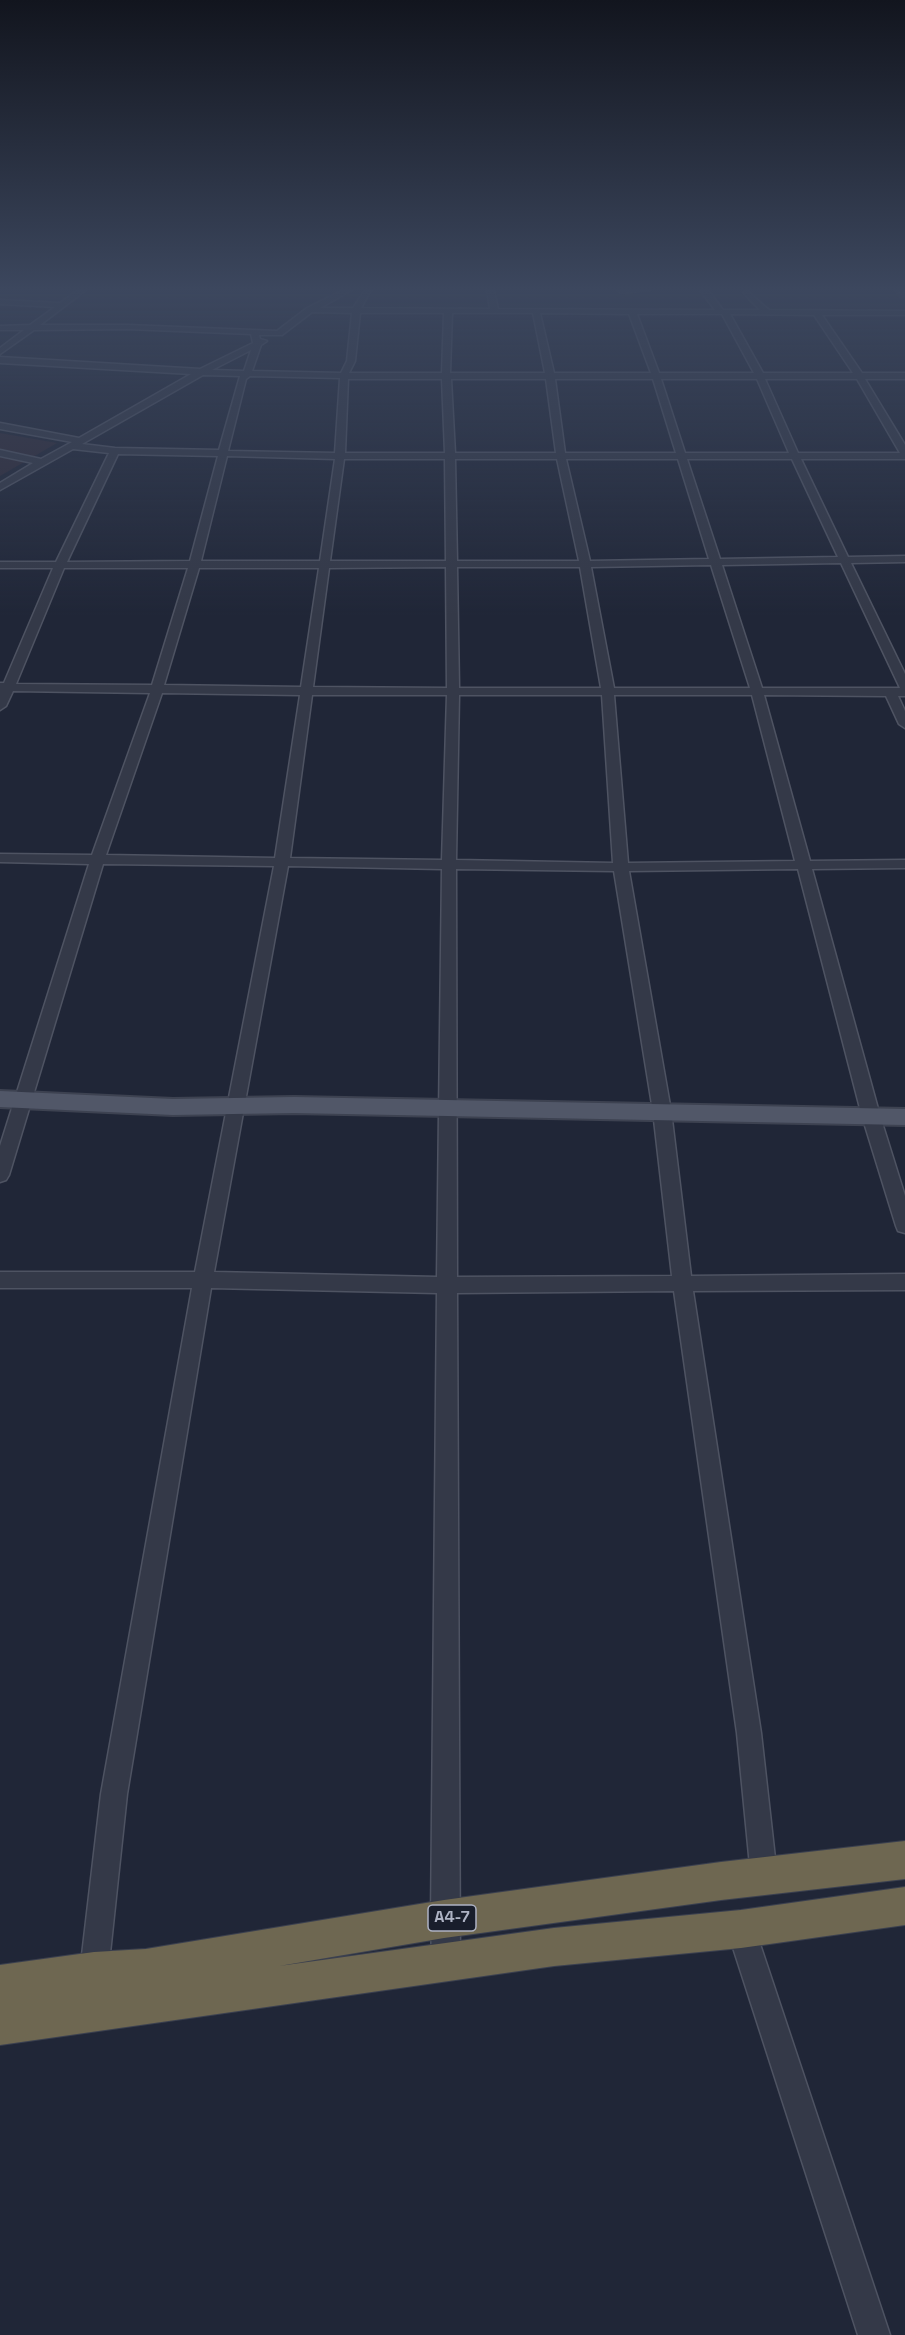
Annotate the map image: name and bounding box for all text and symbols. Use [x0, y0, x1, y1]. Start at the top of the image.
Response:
road number: A4-7 [428, 1905, 476, 1931]

